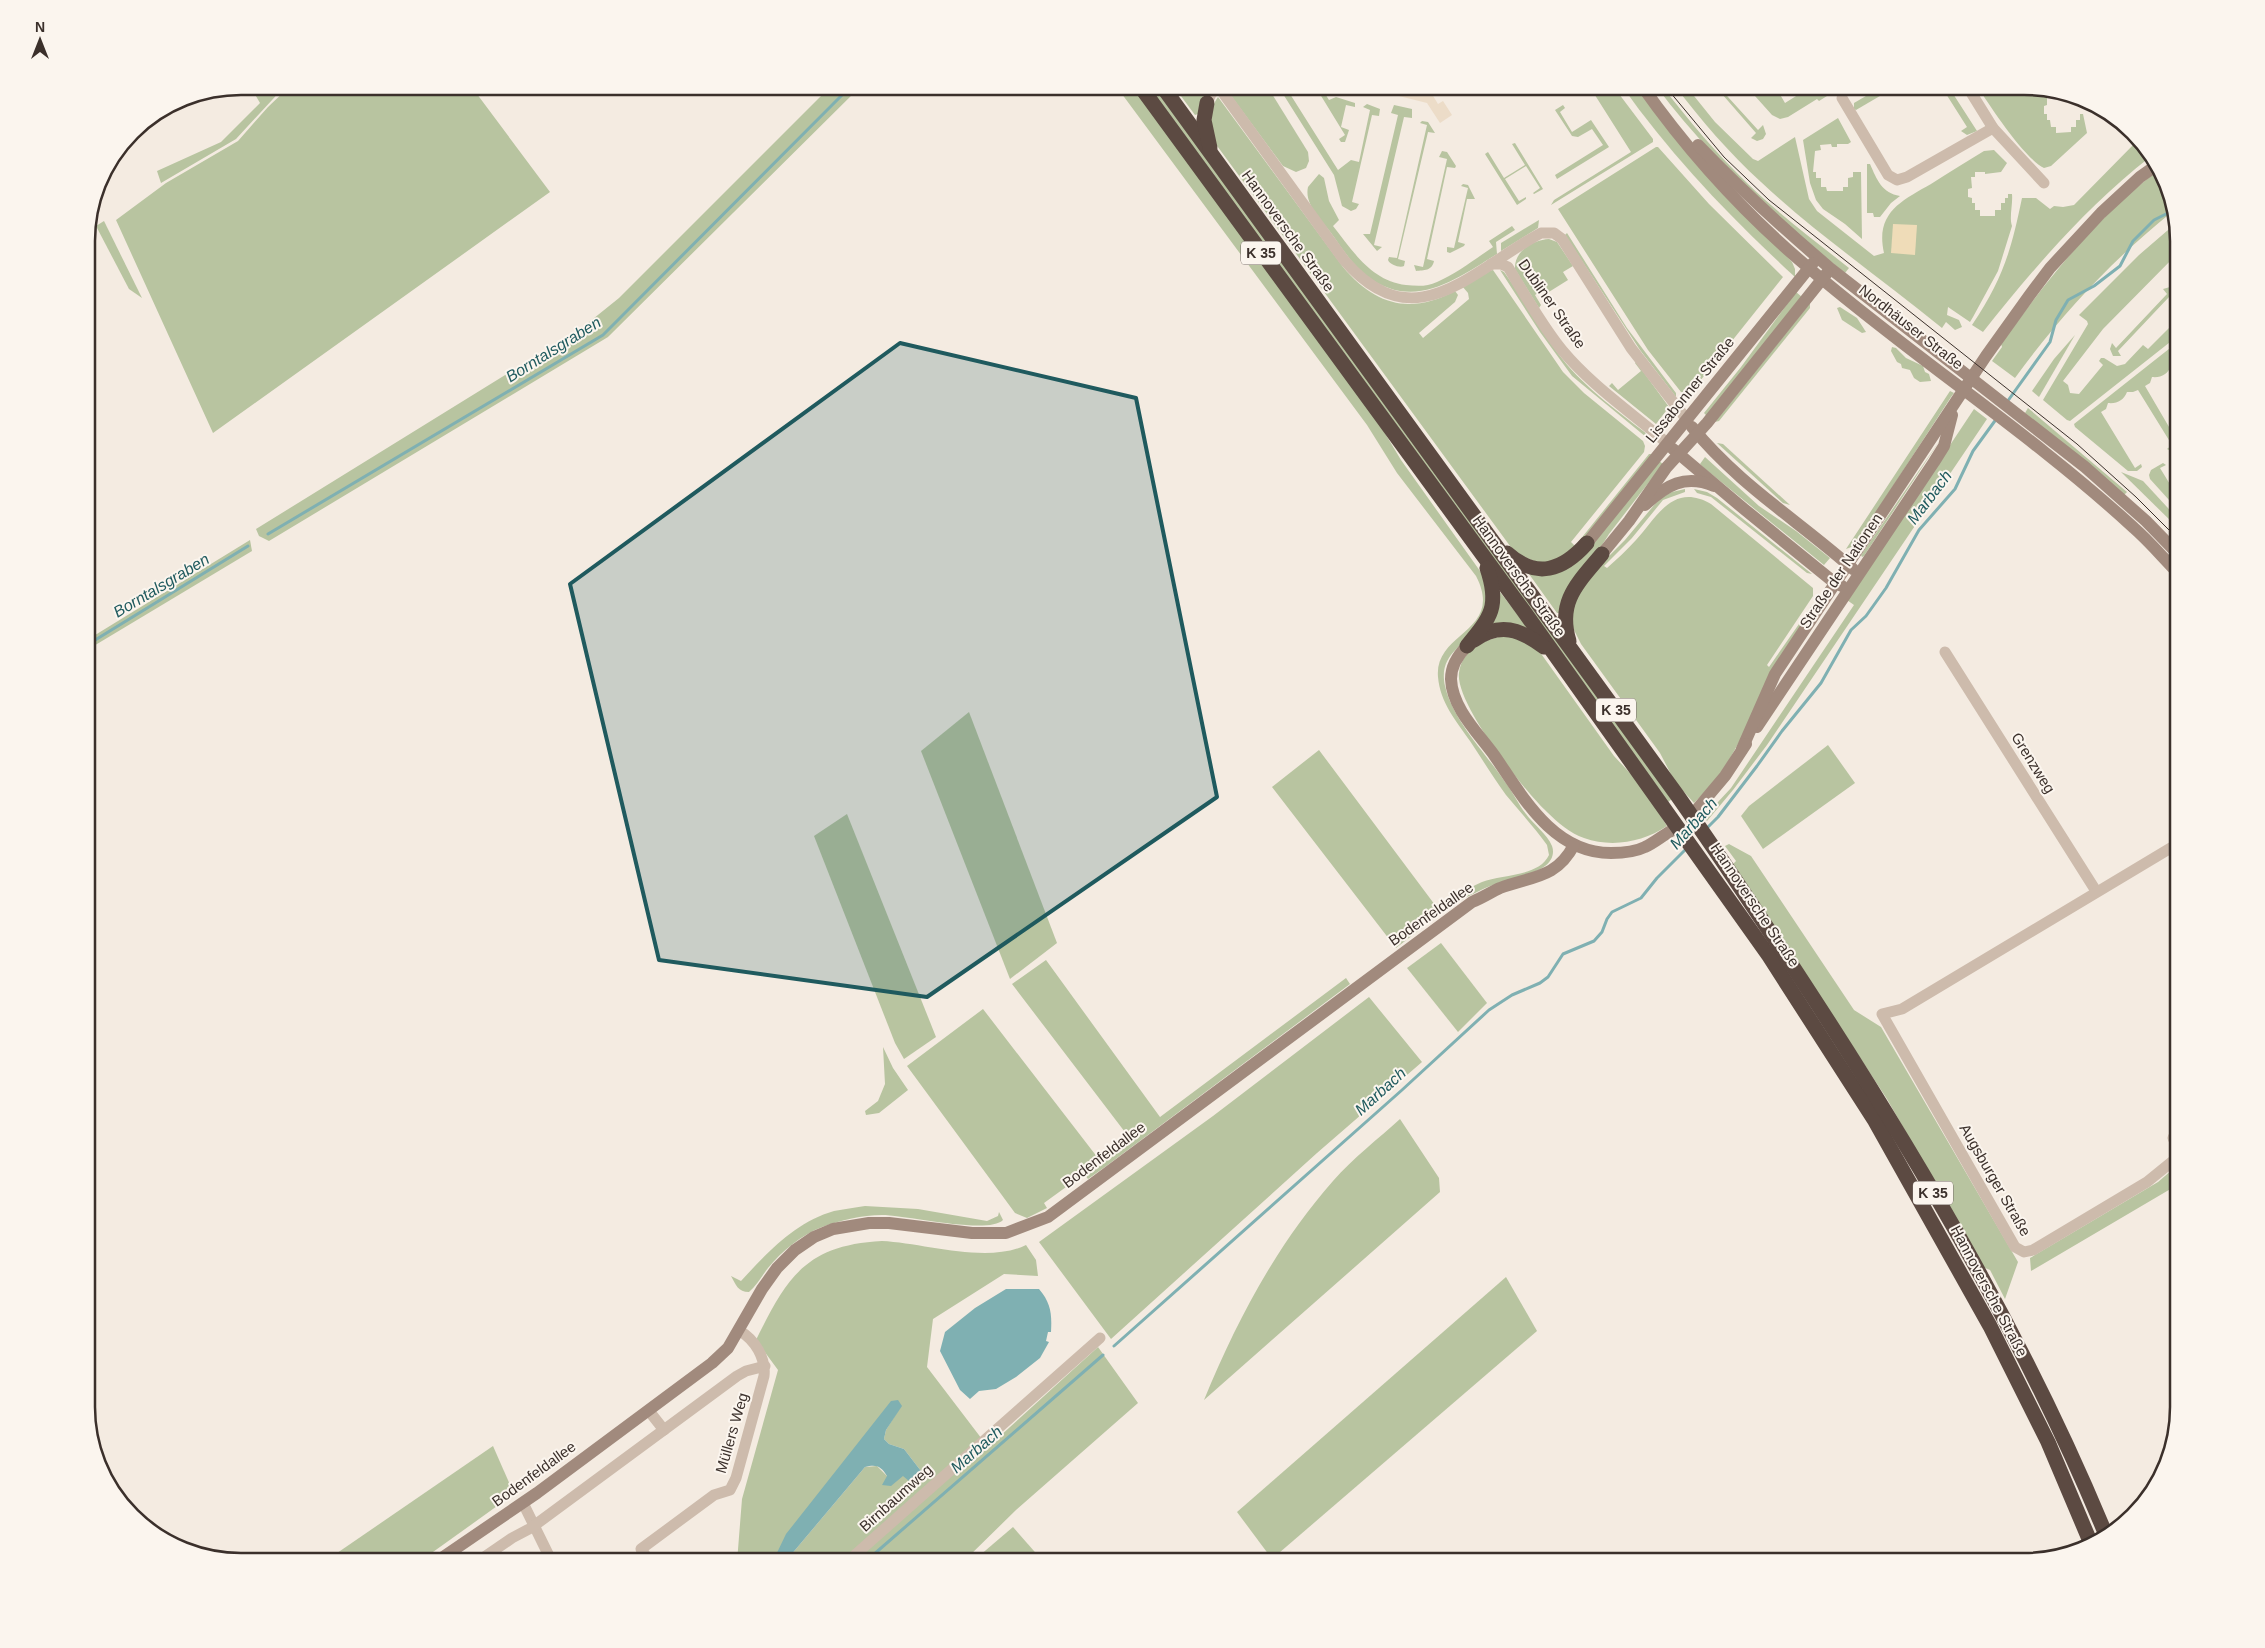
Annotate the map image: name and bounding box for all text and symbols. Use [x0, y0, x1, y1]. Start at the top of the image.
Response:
north arrow [15, 15, 65, 65]
text: N [35, 19, 45, 35]
street label: Hannoversche Straße [1239, 167, 1338, 295]
road number: K 35 [1241, 242, 1281, 264]
street label: Dubliner Straße [1515, 256, 1589, 352]
street label: Nordhäuser Straße [1856, 281, 1967, 373]
water label: Borntalsgraben [503, 313, 604, 385]
street label: Lissabonner Straße [1642, 333, 1737, 446]
water label: Marbach [1904, 467, 1955, 527]
street label: Straße der Nationen [1796, 510, 1885, 631]
street label: Hannoversche Straße [1470, 512, 1569, 640]
water label: Borntalsgraben [110, 550, 212, 621]
road number: K 35 [1596, 698, 1636, 722]
street label: Grenzweg [2008, 729, 2059, 796]
water label: Marbach [1666, 794, 1721, 852]
street label: Hannoversche Straße [1708, 839, 1803, 970]
street label: Bodenfeldallee [1385, 878, 1476, 949]
water label: Marbach [1352, 1064, 1409, 1119]
street label: Bodenfeldallee [1059, 1118, 1148, 1191]
street label: Augsburger Straße [1956, 1121, 2034, 1239]
road number: K 35 [1913, 1182, 1953, 1204]
street label: Hannoversche Straße [1948, 1222, 2031, 1359]
street label: Müllers Weg [712, 1391, 751, 1475]
water label: Marbach [947, 1422, 1005, 1476]
street label: Bodenfeldallee [489, 1438, 579, 1510]
street label: Birnbaumweg [856, 1461, 935, 1535]

